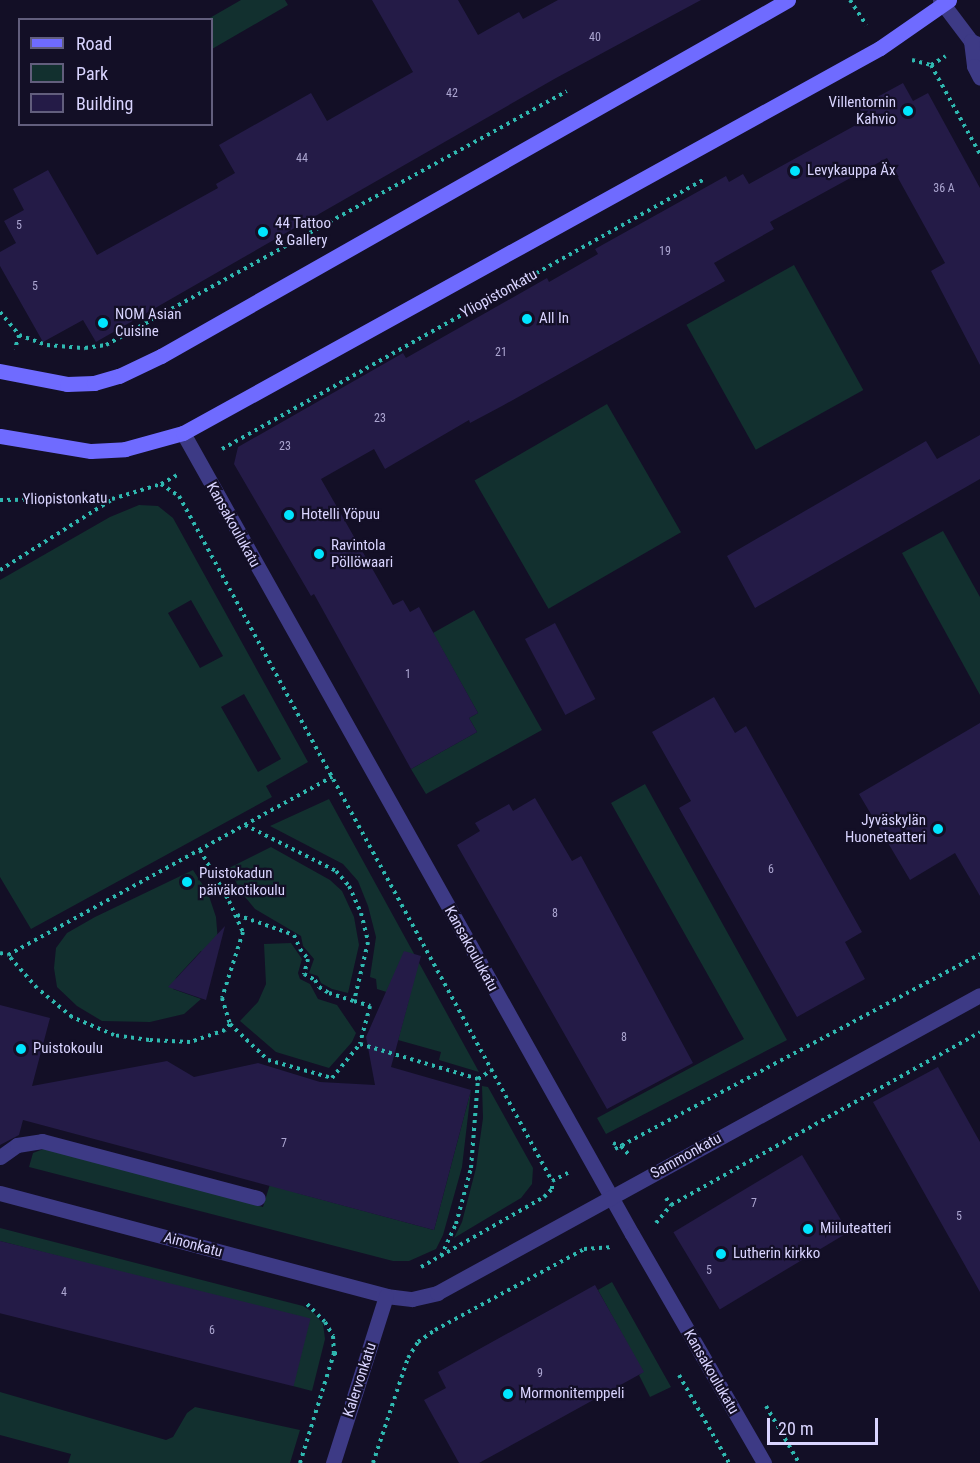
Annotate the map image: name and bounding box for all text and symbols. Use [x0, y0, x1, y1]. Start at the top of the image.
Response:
legend [18, 18, 213, 126]
house number: 40 [589, 31, 601, 45]
text: Road [76, 33, 112, 54]
text: Park [76, 63, 108, 84]
house number: 42 [446, 87, 458, 101]
text: Building [76, 93, 133, 114]
place label: Villentornin Kahvio [829, 93, 896, 128]
marker: Villentornin Kahvio [901, 104, 915, 118]
house number: 44 [296, 152, 308, 166]
place label: Levykauppa Äx [807, 162, 896, 180]
marker: Levykauppa Äx [788, 164, 802, 178]
house number: 36 A [933, 182, 955, 196]
place label: 44 Tattoo & Gallery [275, 214, 331, 249]
house number: 5 [16, 219, 22, 233]
marker: 44 Tattoo & Gallery [256, 225, 270, 239]
house number: 19 [659, 245, 671, 259]
street label: Yliopistonkatu [458, 266, 540, 322]
house number: 5 [32, 280, 38, 294]
place label: NOM Asian Cuisine [115, 305, 181, 340]
place label: All In [539, 310, 569, 328]
marker: All In [520, 312, 534, 326]
marker: NOM Asian Cuisine [96, 316, 110, 330]
house number: 21 [495, 346, 507, 360]
house number: 23 [374, 412, 386, 426]
house number: 23 [279, 440, 291, 454]
street label: Kansakoulukatu [202, 479, 264, 571]
street label: Yliopistonkatu [23, 489, 107, 509]
place label: Hotelli Yöpuu [301, 506, 380, 524]
marker: Hotelli Yöpuu [282, 508, 296, 522]
place label: Ravintola Pöllöwaari [331, 536, 393, 571]
marker: Ravintola Pöllöwaari [312, 547, 326, 561]
house number: 1 [405, 668, 411, 682]
place label: Jyväskylän Huoneteatteri [845, 811, 926, 846]
marker: Jyväskylän Huoneteatteri [931, 822, 945, 836]
house number: 6 [768, 863, 774, 877]
place label: Puistokadun päiväkotikoulu [199, 864, 285, 899]
marker: Puistokadun päiväkotikoulu [180, 875, 194, 889]
street label: Kansakoulukatu [440, 903, 502, 995]
house number: 8 [552, 907, 558, 921]
house number: 8 [621, 1031, 627, 1045]
place label: Puistokoulu [33, 1040, 103, 1058]
marker: Puistokoulu [14, 1042, 28, 1056]
street label: Sammonkatu [648, 1129, 724, 1183]
house number: 7 [281, 1137, 287, 1151]
house number: 7 [751, 1197, 757, 1211]
house number: 5 [956, 1210, 962, 1224]
place label: Miiluteatteri [820, 1220, 891, 1238]
marker: Miiluteatteri [801, 1222, 815, 1236]
street label: Ainonkatu [162, 1229, 224, 1261]
place label: Lutherin kirkko [733, 1245, 820, 1263]
marker: Lutherin kirkko [714, 1247, 728, 1261]
house number: 5 [706, 1264, 712, 1278]
house number: 4 [61, 1286, 67, 1300]
house number: 6 [209, 1324, 215, 1338]
street label: Kansakoulukatu [680, 1327, 742, 1417]
street label: Kalervonkatu [340, 1340, 380, 1420]
house number: 9 [537, 1367, 543, 1381]
place label: Mormonitemppeli [520, 1385, 624, 1403]
marker: Mormonitemppeli [501, 1387, 515, 1401]
scale bar [770, 1406, 881, 1444]
text: 20 m [778, 1418, 813, 1439]

